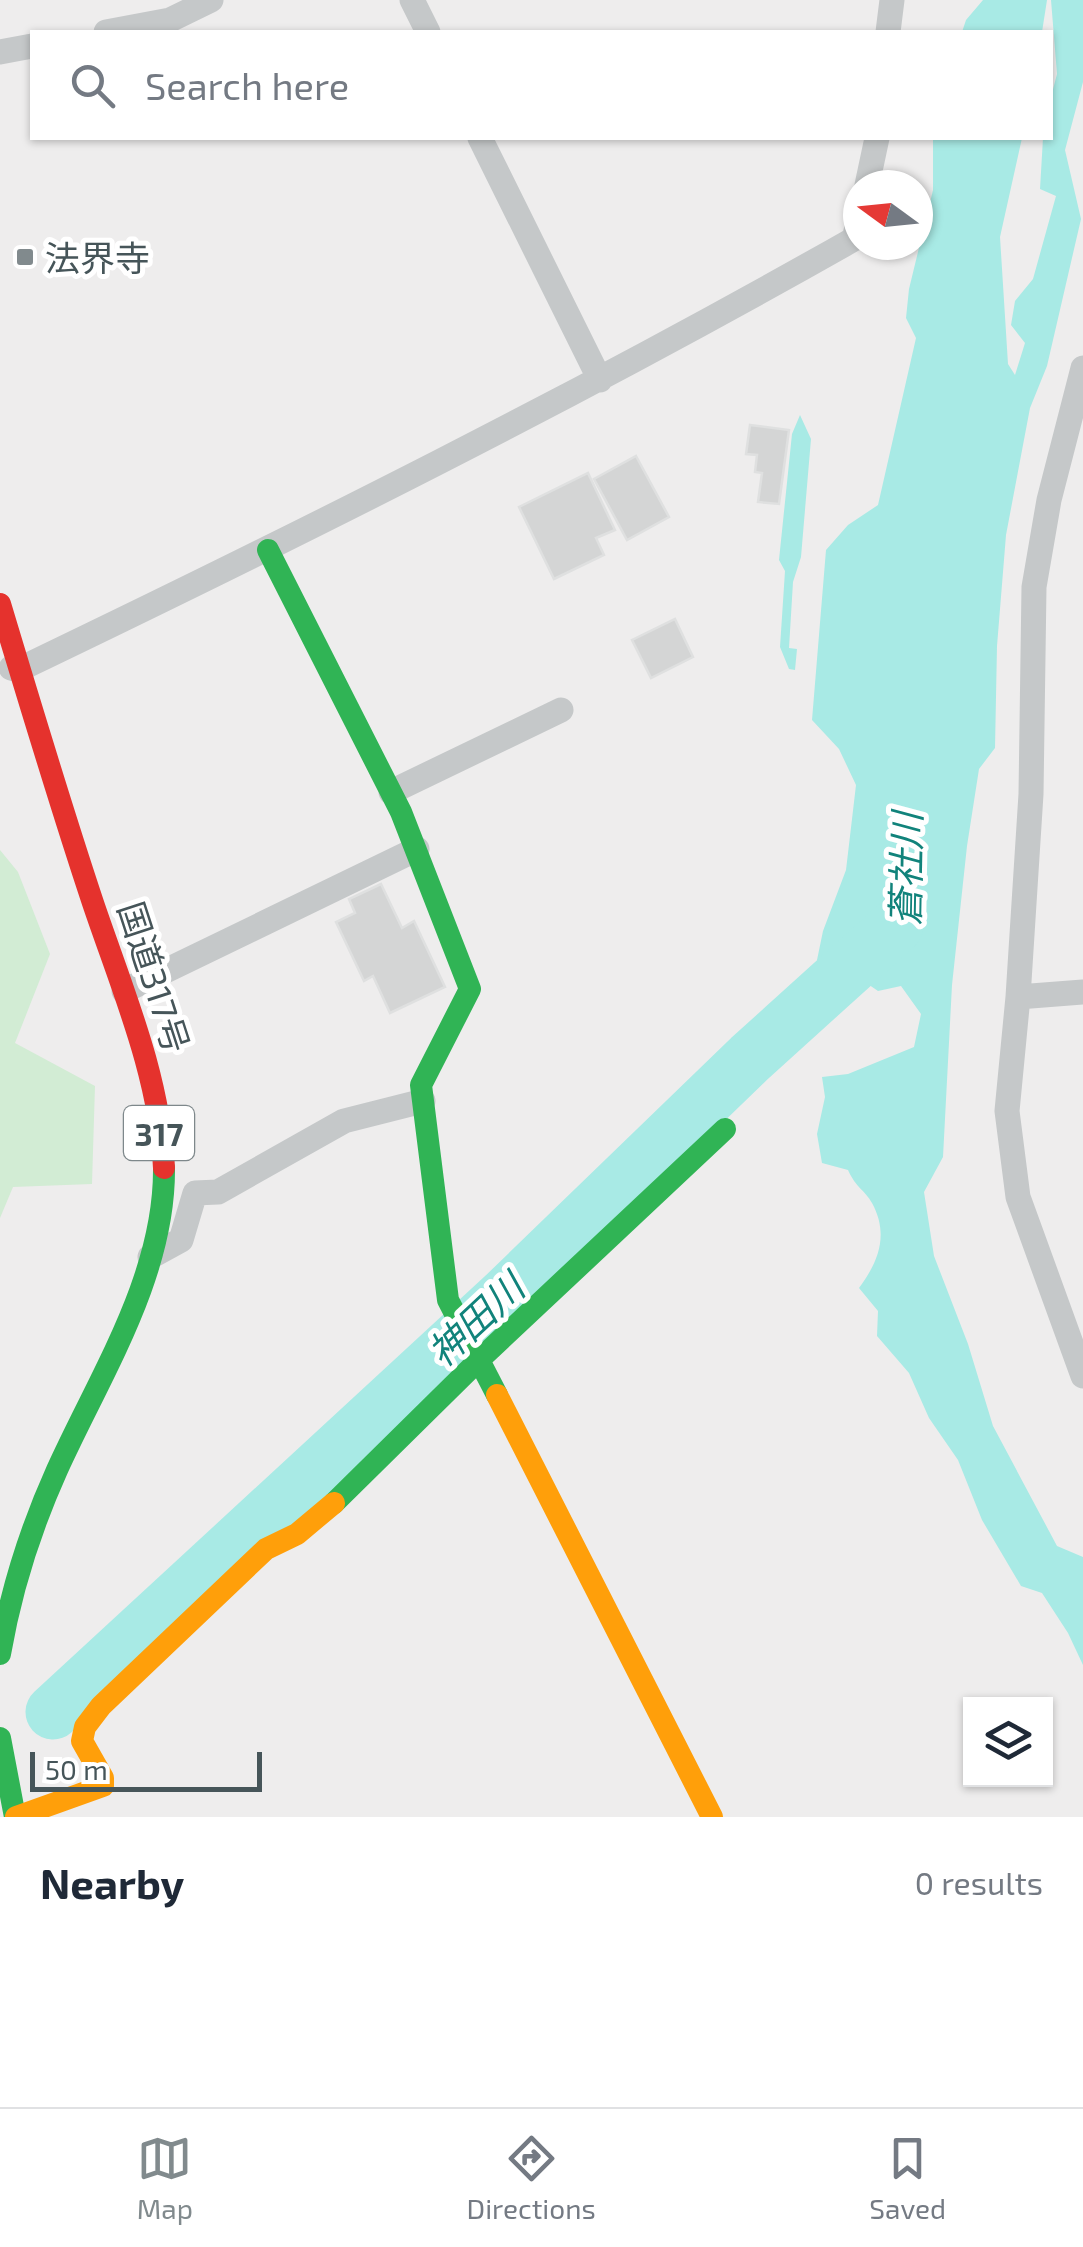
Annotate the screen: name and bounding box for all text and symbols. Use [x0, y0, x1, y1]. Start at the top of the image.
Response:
search box [30, 30, 1053, 140]
icon: search [65, 58, 120, 113]
text: Search here [145, 62, 349, 108]
north arrow [843, 170, 933, 260]
place label: 法界寺 [45, 236, 150, 278]
marker: 法界寺 [14, 246, 36, 268]
water label: 蒼社川 [881, 808, 929, 926]
street label: 国道317号 [111, 896, 199, 1058]
road number: 317 [124, 1106, 194, 1160]
water label: 神田川 [418, 1261, 535, 1375]
map controls [963, 1697, 1053, 1787]
button: layers [963, 1697, 1053, 1787]
scale bar [30, 1747, 262, 1792]
text: 50 m [45, 1752, 108, 1786]
text: Nearby [40, 1857, 184, 1907]
text: 0 results [915, 1863, 1043, 1901]
tab: Map [137, 2131, 193, 2225]
tab: Directions [467, 2131, 596, 2225]
tab: Saved [869, 2131, 946, 2225]

